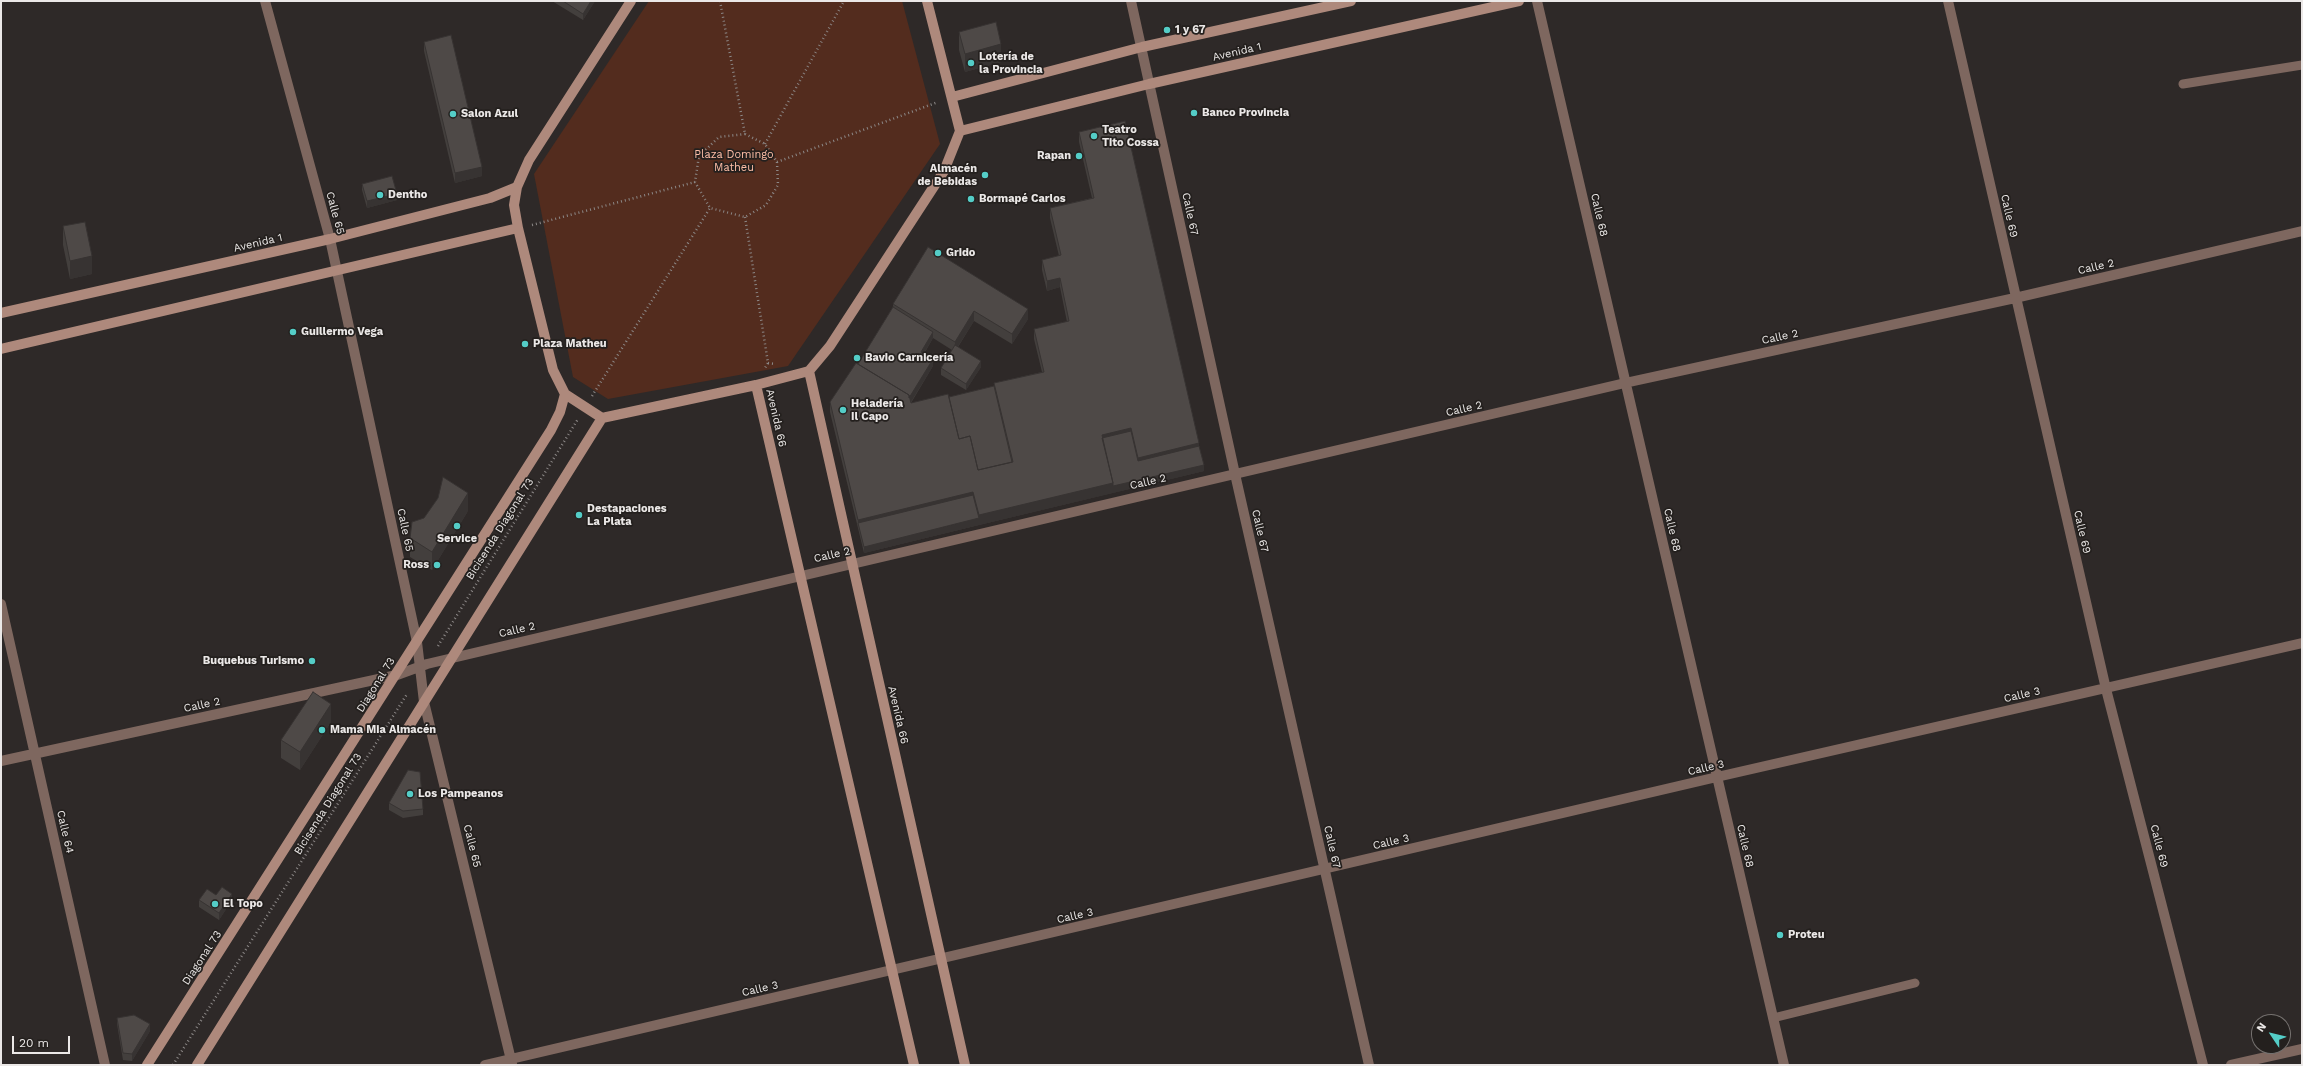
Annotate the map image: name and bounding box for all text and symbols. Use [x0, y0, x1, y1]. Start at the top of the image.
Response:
place label: 1 y 67 [1175, 23, 1205, 37]
marker: 1 y 67 [1162, 25, 1172, 35]
street label: Avenida 1 [1211, 40, 1263, 64]
place label: Lotería de la Provincia [979, 50, 1043, 76]
marker: Lotería de la Provincia [966, 58, 976, 68]
place label: Banco Provincia [1202, 106, 1289, 120]
place label: Salon Azul [461, 107, 518, 121]
marker: Banco Provincia [1189, 108, 1199, 118]
marker: Salon Azul [448, 109, 458, 119]
place label: Teatro Tito Cossa [1102, 123, 1159, 149]
marker: Teatro Tito Cossa [1089, 131, 1099, 141]
park label: Plaza Domingo Matheu [694, 148, 774, 174]
place label: Rapan [1037, 149, 1071, 163]
marker: Rapan [1074, 151, 1084, 161]
place label: Almacén de Bebidas [917, 162, 977, 188]
marker: Almacén de Bebidas [980, 170, 990, 180]
place label: Dentho [388, 188, 427, 202]
street label: Calle 65 [323, 190, 347, 236]
marker: Dentho [375, 190, 385, 200]
street label: Calle 67 [1179, 191, 1201, 237]
place label: Bormapé Carlos [979, 192, 1066, 206]
street label: Calle 68 [1588, 192, 1610, 238]
street label: Calle 69 [1998, 193, 2020, 239]
marker: Bormapé Carlos [966, 194, 976, 204]
street label: Avenida 1 [232, 231, 284, 255]
place label: Grido [946, 246, 975, 260]
marker: Grido [933, 248, 943, 258]
street label: Calle 2 [2076, 256, 2116, 278]
place label: Guillermo Vega [301, 325, 383, 339]
marker: Guillermo Vega [288, 327, 298, 337]
street label: Calle 2 [1761, 327, 1799, 347]
place label: Plaza Matheu [533, 337, 607, 351]
marker: Plaza Matheu [520, 339, 530, 349]
place label: Bavio Carnicería [865, 351, 953, 365]
marker: Bavio Carnicería [852, 353, 862, 363]
street label: Avenida 66 [763, 388, 789, 448]
place label: Heladería Il Capo [851, 397, 903, 423]
street label: Calle 2 [1444, 398, 1484, 420]
marker: Heladería Il Capo [838, 405, 848, 415]
street label: Calle 2 [1128, 471, 1168, 493]
street label: Bicisenda Diagonal 73 [463, 476, 537, 582]
place label: Destapaciones La Plata [587, 502, 667, 528]
street label: Calle 65 [394, 507, 416, 553]
street label: Calle 68 [1661, 507, 1683, 553]
street label: Calle 67 [1249, 508, 1271, 554]
street label: Calle 69 [2071, 509, 2093, 555]
marker: Destapaciones La Plata [574, 510, 584, 520]
marker: Service [452, 521, 462, 531]
place label: Service [437, 532, 477, 546]
street label: Calle 2 [812, 544, 852, 566]
place label: Ross [403, 558, 429, 572]
marker: Ross [432, 560, 442, 570]
street label: Calle 2 [497, 619, 537, 641]
place label: Buquebus Turismo [203, 654, 304, 668]
street label: Diagonal 73 [354, 655, 398, 715]
marker: Buquebus Turismo [307, 656, 317, 666]
street label: Calle 3 [2002, 684, 2042, 706]
street label: Avenida 66 [885, 685, 911, 745]
street label: Calle 2 [183, 695, 221, 715]
place label: Mama Mia Almacén [330, 723, 436, 737]
marker: Mama Mia Almacén [317, 725, 327, 735]
street label: Bicisenda Diagonal 73 [291, 751, 365, 857]
street label: Calle 3 [1686, 757, 1726, 779]
place label: Los Pampeanos [418, 787, 503, 801]
marker: Los Pampeanos [405, 789, 415, 799]
street label: Calle 64 [54, 809, 76, 855]
street label: Calle 65 [460, 823, 484, 869]
street label: Calle 68 [1734, 823, 1756, 869]
street label: Calle 69 [2147, 823, 2171, 869]
street label: Calle 67 [1321, 824, 1343, 870]
street label: Calle 3 [1371, 831, 1411, 853]
place label: El Topo [223, 897, 263, 911]
marker: El Topo [210, 899, 220, 909]
street label: Calle 3 [1055, 905, 1095, 927]
street label: Diagonal 73 [180, 928, 224, 988]
place label: Proteu [1788, 928, 1825, 942]
marker: Proteu [1775, 930, 1785, 940]
street label: Calle 3 [740, 978, 780, 1000]
north arrow [2251, 1014, 2291, 1054]
text: N [2254, 1020, 2269, 1034]
scale bar [14, 1028, 72, 1054]
text: 20 m [19, 1036, 49, 1050]

